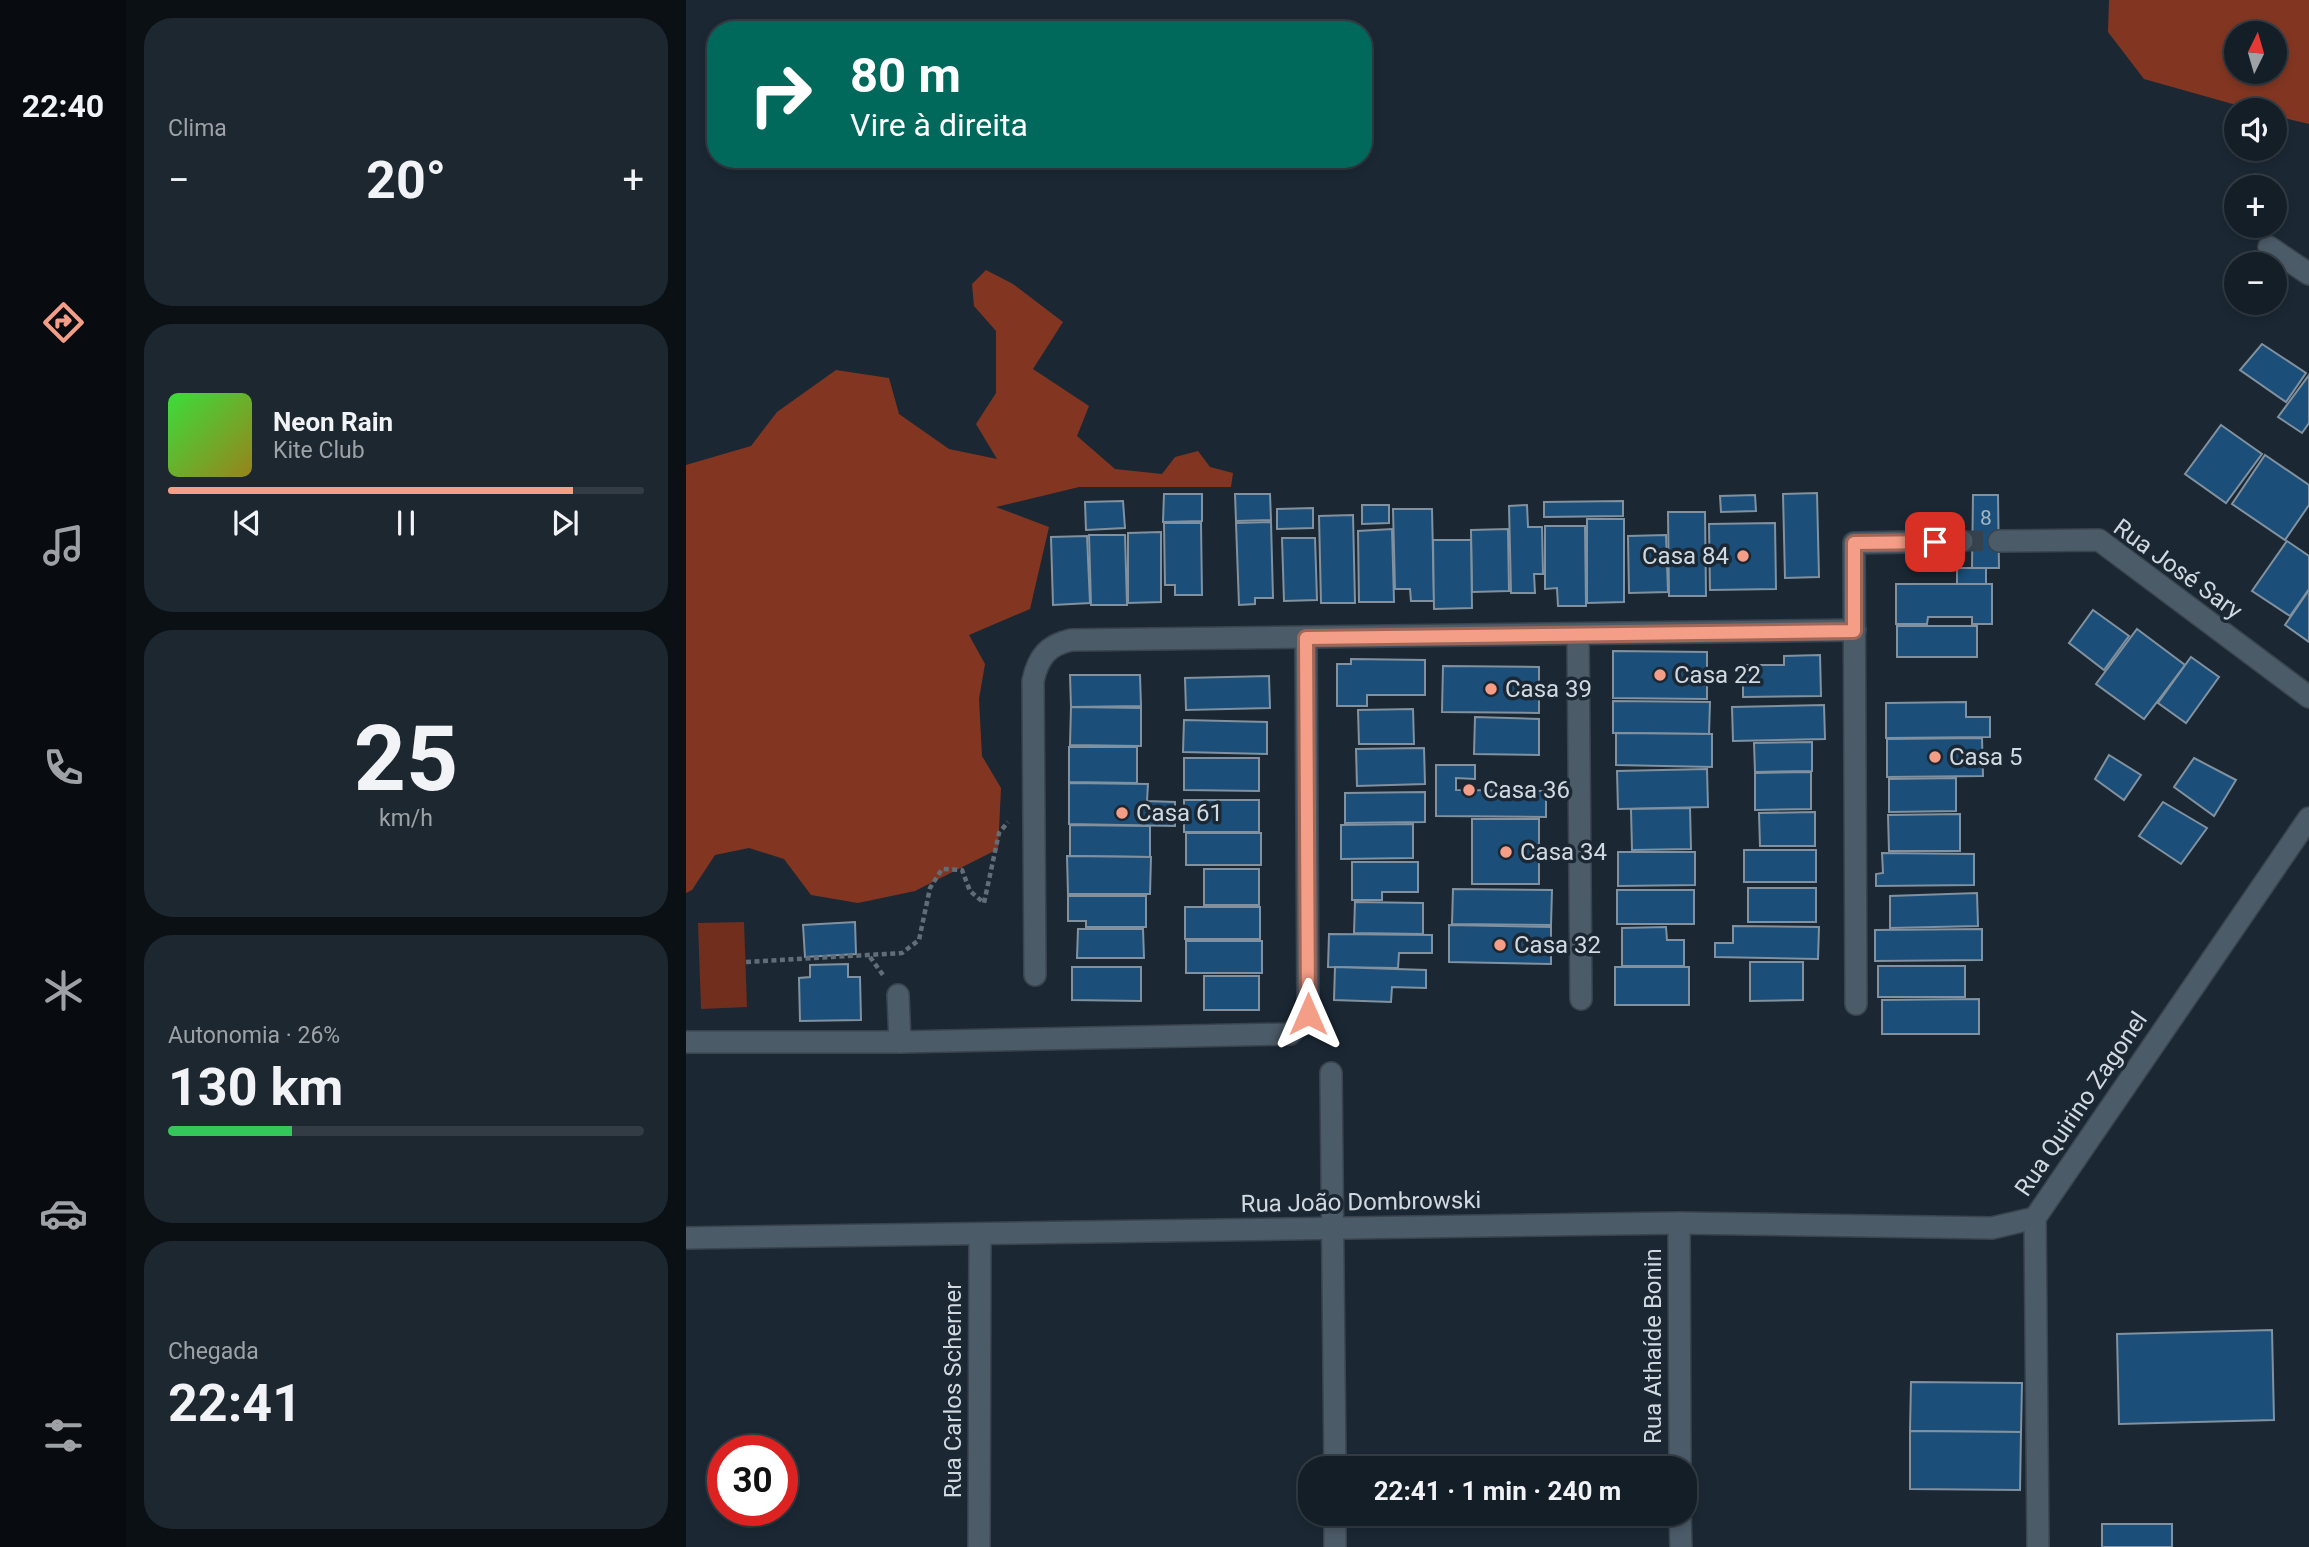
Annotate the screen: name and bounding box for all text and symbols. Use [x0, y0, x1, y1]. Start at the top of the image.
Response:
north arrow [2224, 21, 2287, 84]
map controls [2224, 21, 2287, 315]
text: 80 m [850, 47, 961, 104]
icon: right [735, 49, 826, 140]
text: 22:40 [22, 87, 104, 125]
button: sound [2224, 98, 2287, 161]
text: Vire à direita [850, 106, 1028, 144]
text: Clima [168, 115, 227, 142]
text: 20° [366, 150, 446, 211]
text: − [168, 158, 190, 202]
text: + [622, 158, 644, 202]
button: + [2224, 175, 2287, 238]
button: − [2224, 252, 2287, 315]
icon: directions [39, 298, 88, 347]
text: Neon Rain [273, 407, 393, 437]
text: Kite Club [273, 437, 365, 464]
icon: previous [228, 504, 266, 542]
icon: pause [387, 504, 425, 542]
icon: next [546, 504, 584, 542]
house number: 8 [1980, 506, 1992, 530]
pin [1905, 512, 1965, 572]
street label: Rua José Sary [2108, 513, 2248, 625]
icon: music [39, 521, 88, 570]
icon: arrive [1916, 523, 1954, 561]
place label: Casa 84 [1642, 542, 1729, 570]
marker: Casa 84 [1735, 548, 1751, 564]
place label: Casa 22 [1674, 661, 1761, 689]
marker: Casa 22 [1652, 667, 1668, 683]
place label: Casa 39 [1505, 675, 1592, 703]
marker: Casa 39 [1483, 681, 1499, 697]
text: 25 [354, 706, 458, 812]
icon: phone [39, 743, 88, 792]
place label: Casa 5 [1949, 743, 2023, 771]
marker: Casa 5 [1927, 749, 1943, 765]
place label: Casa 36 [1483, 776, 1570, 804]
marker: Casa 36 [1461, 782, 1477, 798]
place label: Casa 61 [1136, 799, 1223, 827]
text: km/h [379, 805, 433, 832]
marker: Casa 61 [1114, 805, 1130, 821]
place label: Casa 34 [1520, 838, 1607, 866]
marker: Casa 34 [1498, 844, 1514, 860]
place label: Casa 32 [1514, 931, 1601, 959]
marker: Casa 32 [1492, 937, 1508, 953]
icon: climate [39, 966, 88, 1015]
position arrow [1271, 977, 1345, 1051]
street label: Rua Quirino Zagonel [2009, 1007, 2153, 1201]
text: Autonomia · 26% [168, 1022, 340, 1049]
text: 130 km [168, 1057, 343, 1118]
street label: Rua João Dombrowski [1240, 1186, 1482, 1218]
icon: car [39, 1189, 88, 1238]
street label: Rua Athaíde Bonin [1639, 1248, 1667, 1444]
street label: Rua Carlos Scherner [939, 1282, 967, 1498]
text: Chegada [168, 1338, 259, 1365]
text: 22:41 [168, 1373, 302, 1434]
icon: filters [39, 1411, 88, 1460]
speed limit sign: 30 [707, 1435, 798, 1526]
text: 22:41 · 1 min · 240 m [1374, 1476, 1621, 1506]

